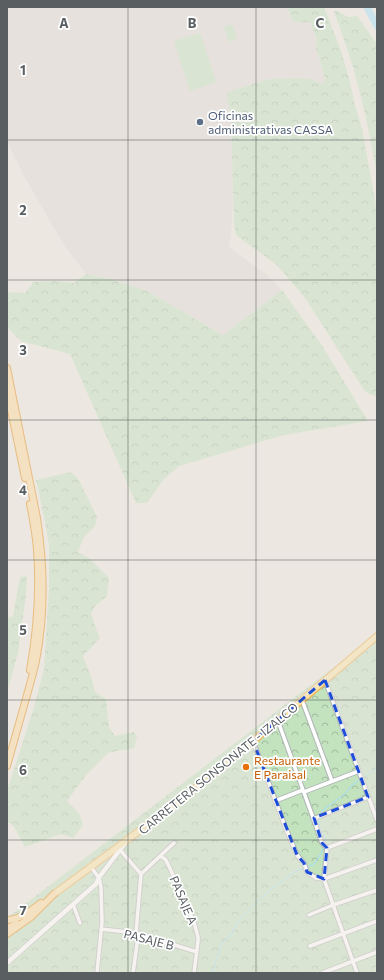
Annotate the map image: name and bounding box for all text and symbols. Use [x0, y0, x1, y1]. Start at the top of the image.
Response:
text: A [59, 15, 69, 31]
text: B [188, 15, 197, 31]
text: C [316, 15, 325, 31]
text: 1 [20, 62, 26, 78]
place label: Oficinas administrativas CASSA [208, 108, 333, 136]
marker: Oficinas administrativas CASSA [195, 117, 205, 127]
text: 2 [19, 202, 27, 218]
text: 3 [19, 342, 27, 358]
text: 4 [19, 482, 27, 498]
text: 5 [19, 622, 27, 638]
street label: CARRETERA SONSONATE - IZALCO [135, 699, 301, 837]
place label: Restaurante E Paraisal [254, 753, 320, 781]
text: 6 [19, 762, 27, 778]
marker: Restaurante E Paraisal [241, 762, 251, 772]
street label: PASAJE A [167, 873, 201, 927]
text: 7 [19, 902, 27, 918]
street label: PASAJE B [122, 926, 176, 953]

